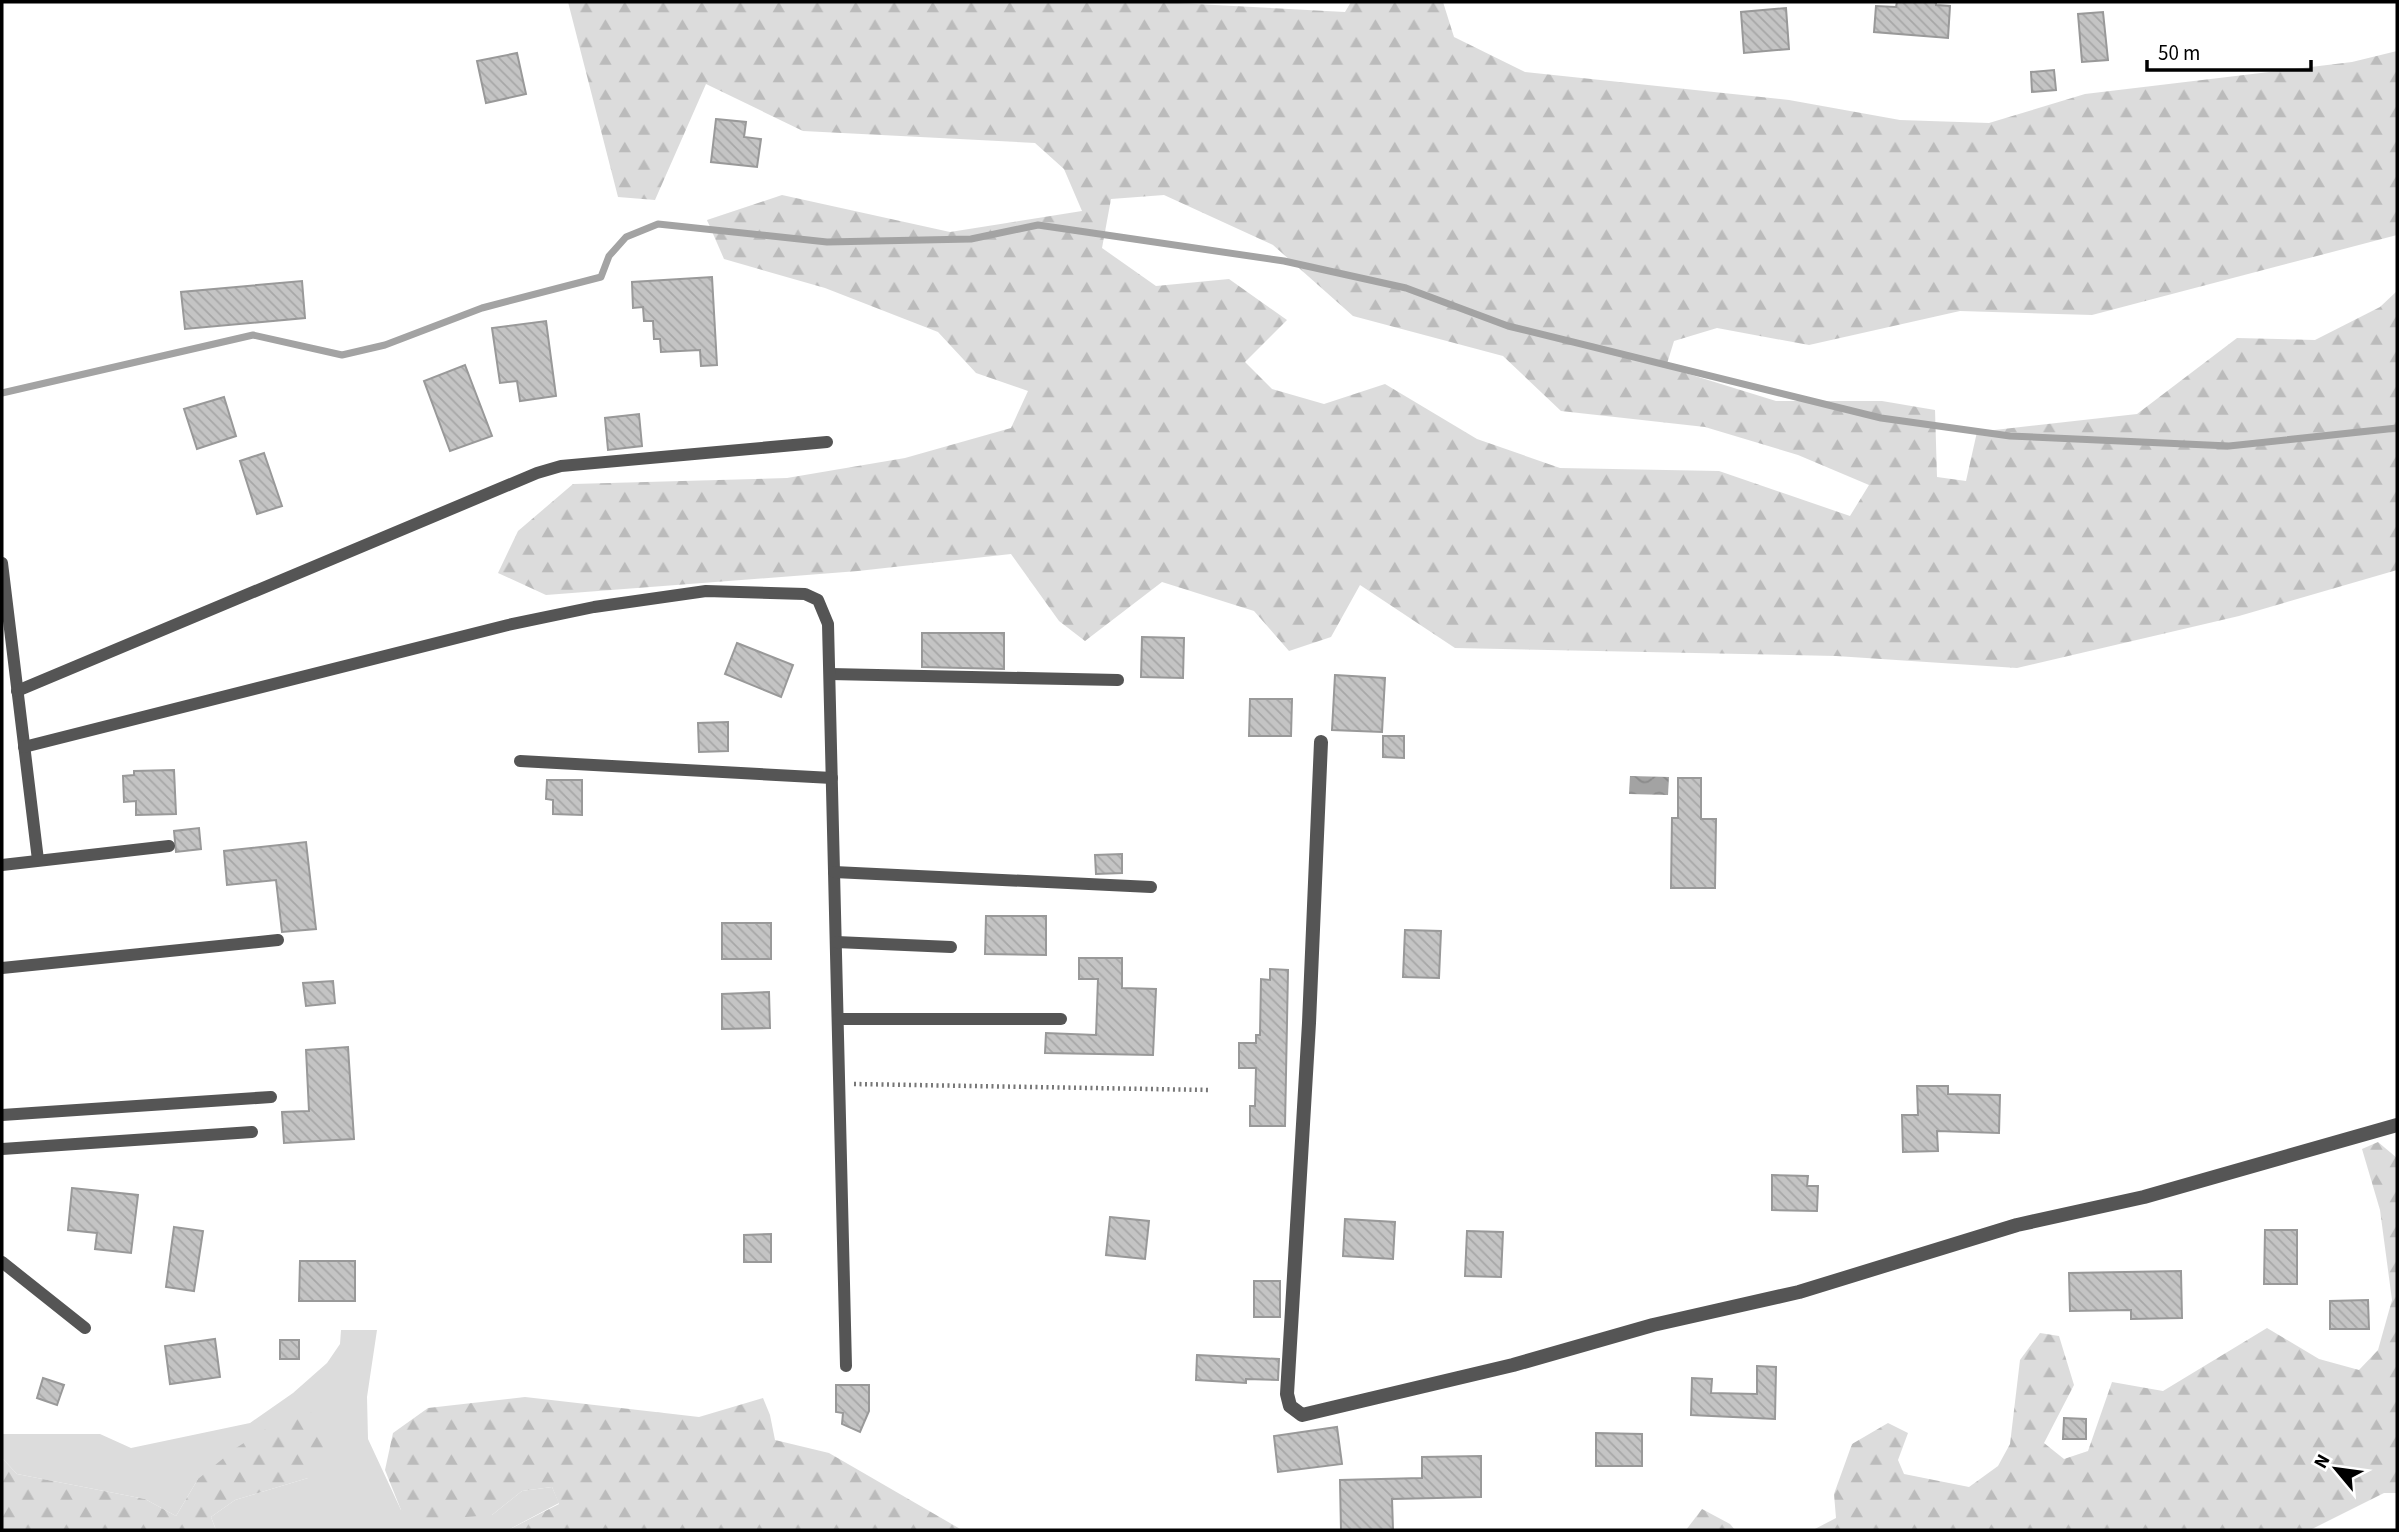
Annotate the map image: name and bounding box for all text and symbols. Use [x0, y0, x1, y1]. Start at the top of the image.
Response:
scale bar [2147, 28, 2312, 72]
text: 50 m [2158, 38, 2200, 68]
north arrow [2301, 1434, 2371, 1504]
text: N [2308, 1449, 2337, 1474]

